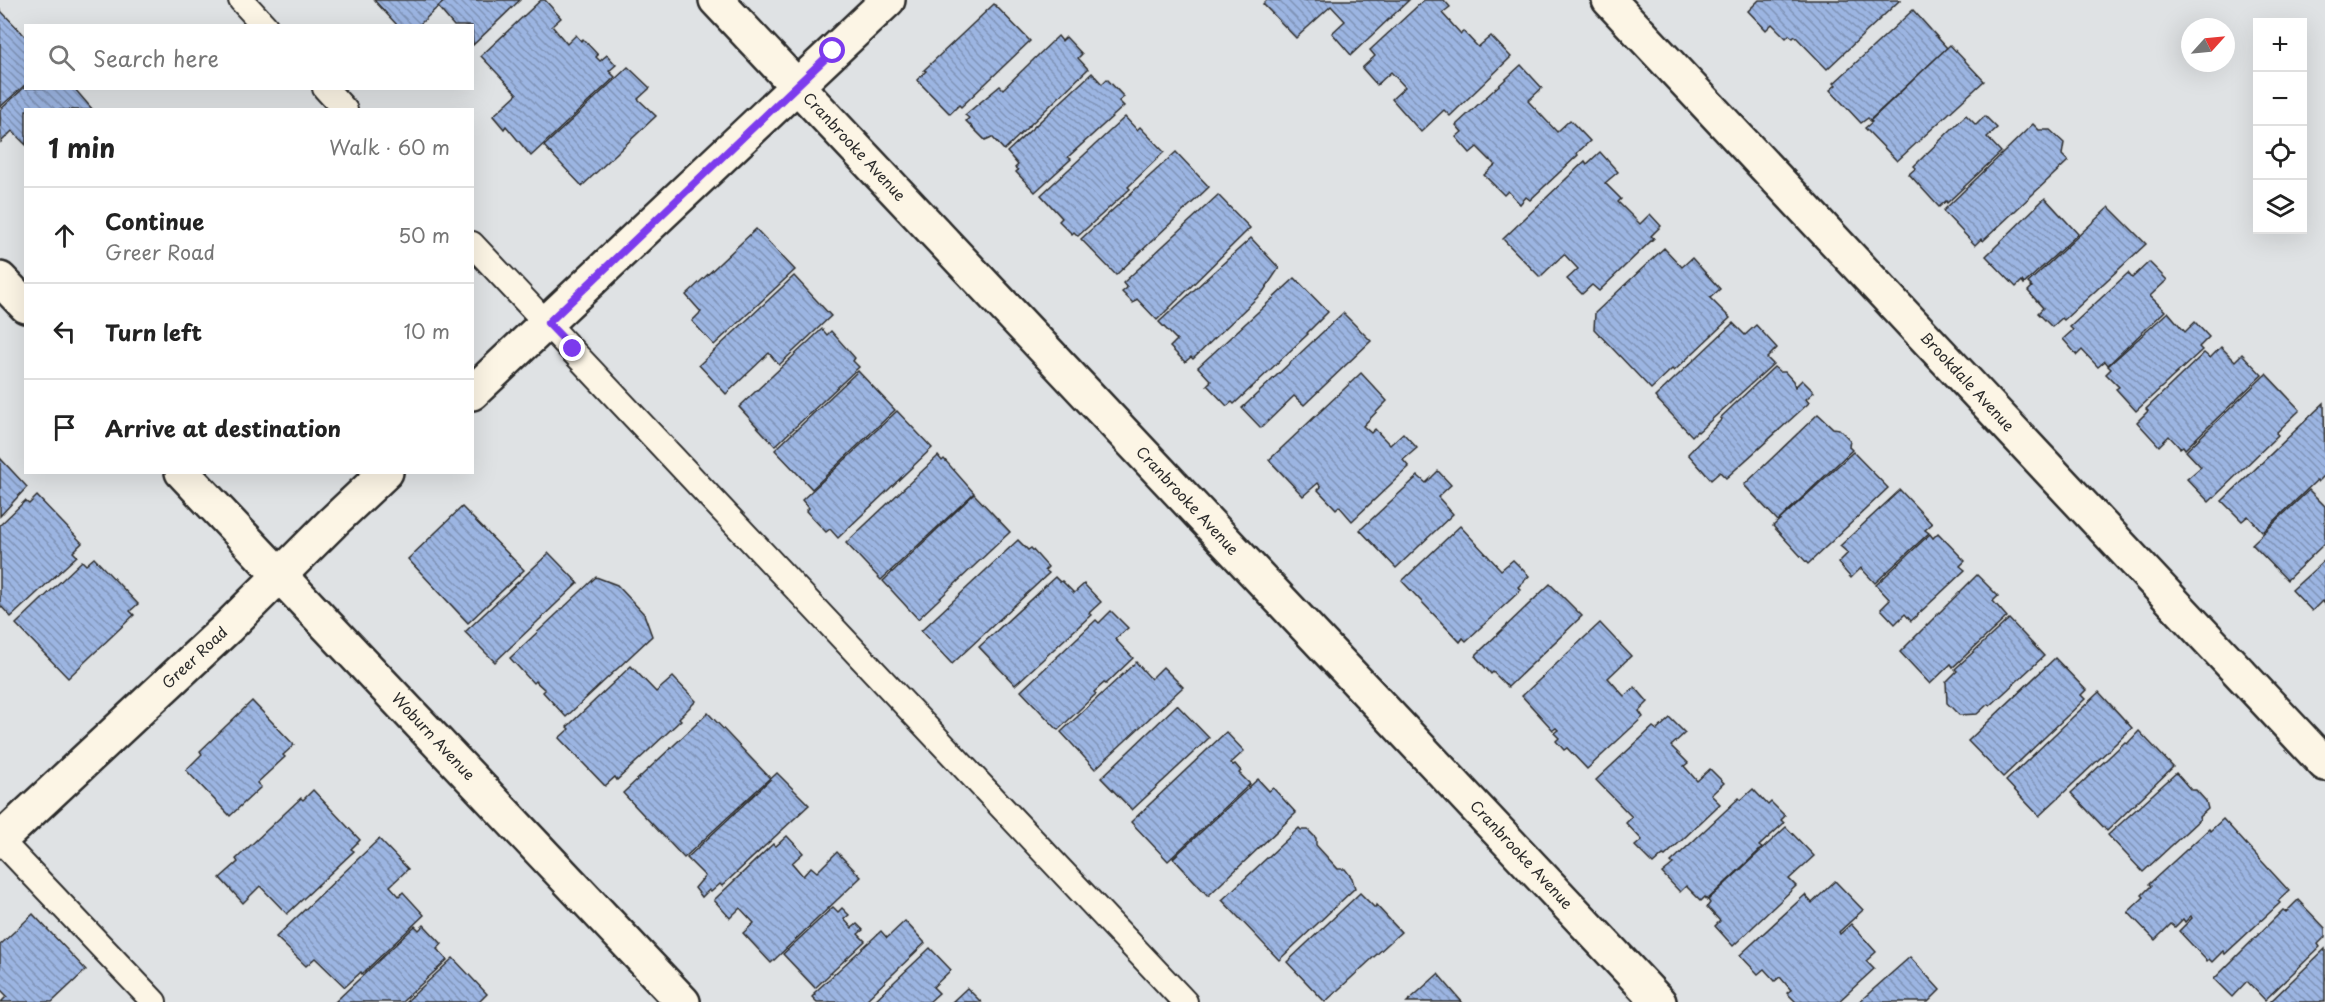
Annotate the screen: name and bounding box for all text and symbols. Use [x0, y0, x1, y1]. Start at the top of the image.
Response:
north arrow [2181, 18, 2235, 72]
map controls [2253, 18, 2307, 234]
button: + [2253, 18, 2307, 72]
search box [24, 24, 474, 90]
route start [819, 37, 845, 63]
icon: search [45, 41, 78, 74]
text: Search here [93, 41, 219, 74]
button: − [2253, 72, 2307, 126]
street label: Cranbrooke Avenue [798, 86, 912, 206]
button: locate [2253, 126, 2307, 180]
text: 1 min [48, 128, 115, 167]
text: Walk · 60 m [329, 132, 450, 162]
button: layers [2253, 180, 2307, 234]
text: Continue [105, 204, 204, 237]
icon: ahead [48, 219, 81, 252]
text: 50 m [398, 220, 450, 250]
text: Greer Road [105, 237, 215, 267]
icon: left [48, 315, 81, 348]
text: Turn left [105, 315, 202, 348]
text: 10 m [403, 316, 450, 346]
street label: Brookdale Avenue [1916, 326, 2021, 436]
route end [559, 335, 585, 361]
icon: arrive [48, 411, 81, 444]
text: Arrive at destination [105, 411, 341, 444]
street label: Cranbrooke Avenue [1131, 440, 1245, 560]
street label: Greer Road [156, 620, 232, 693]
street label: Woburn Avenue [387, 687, 481, 785]
street label: Cranbrooke Avenue [1465, 794, 1579, 914]

